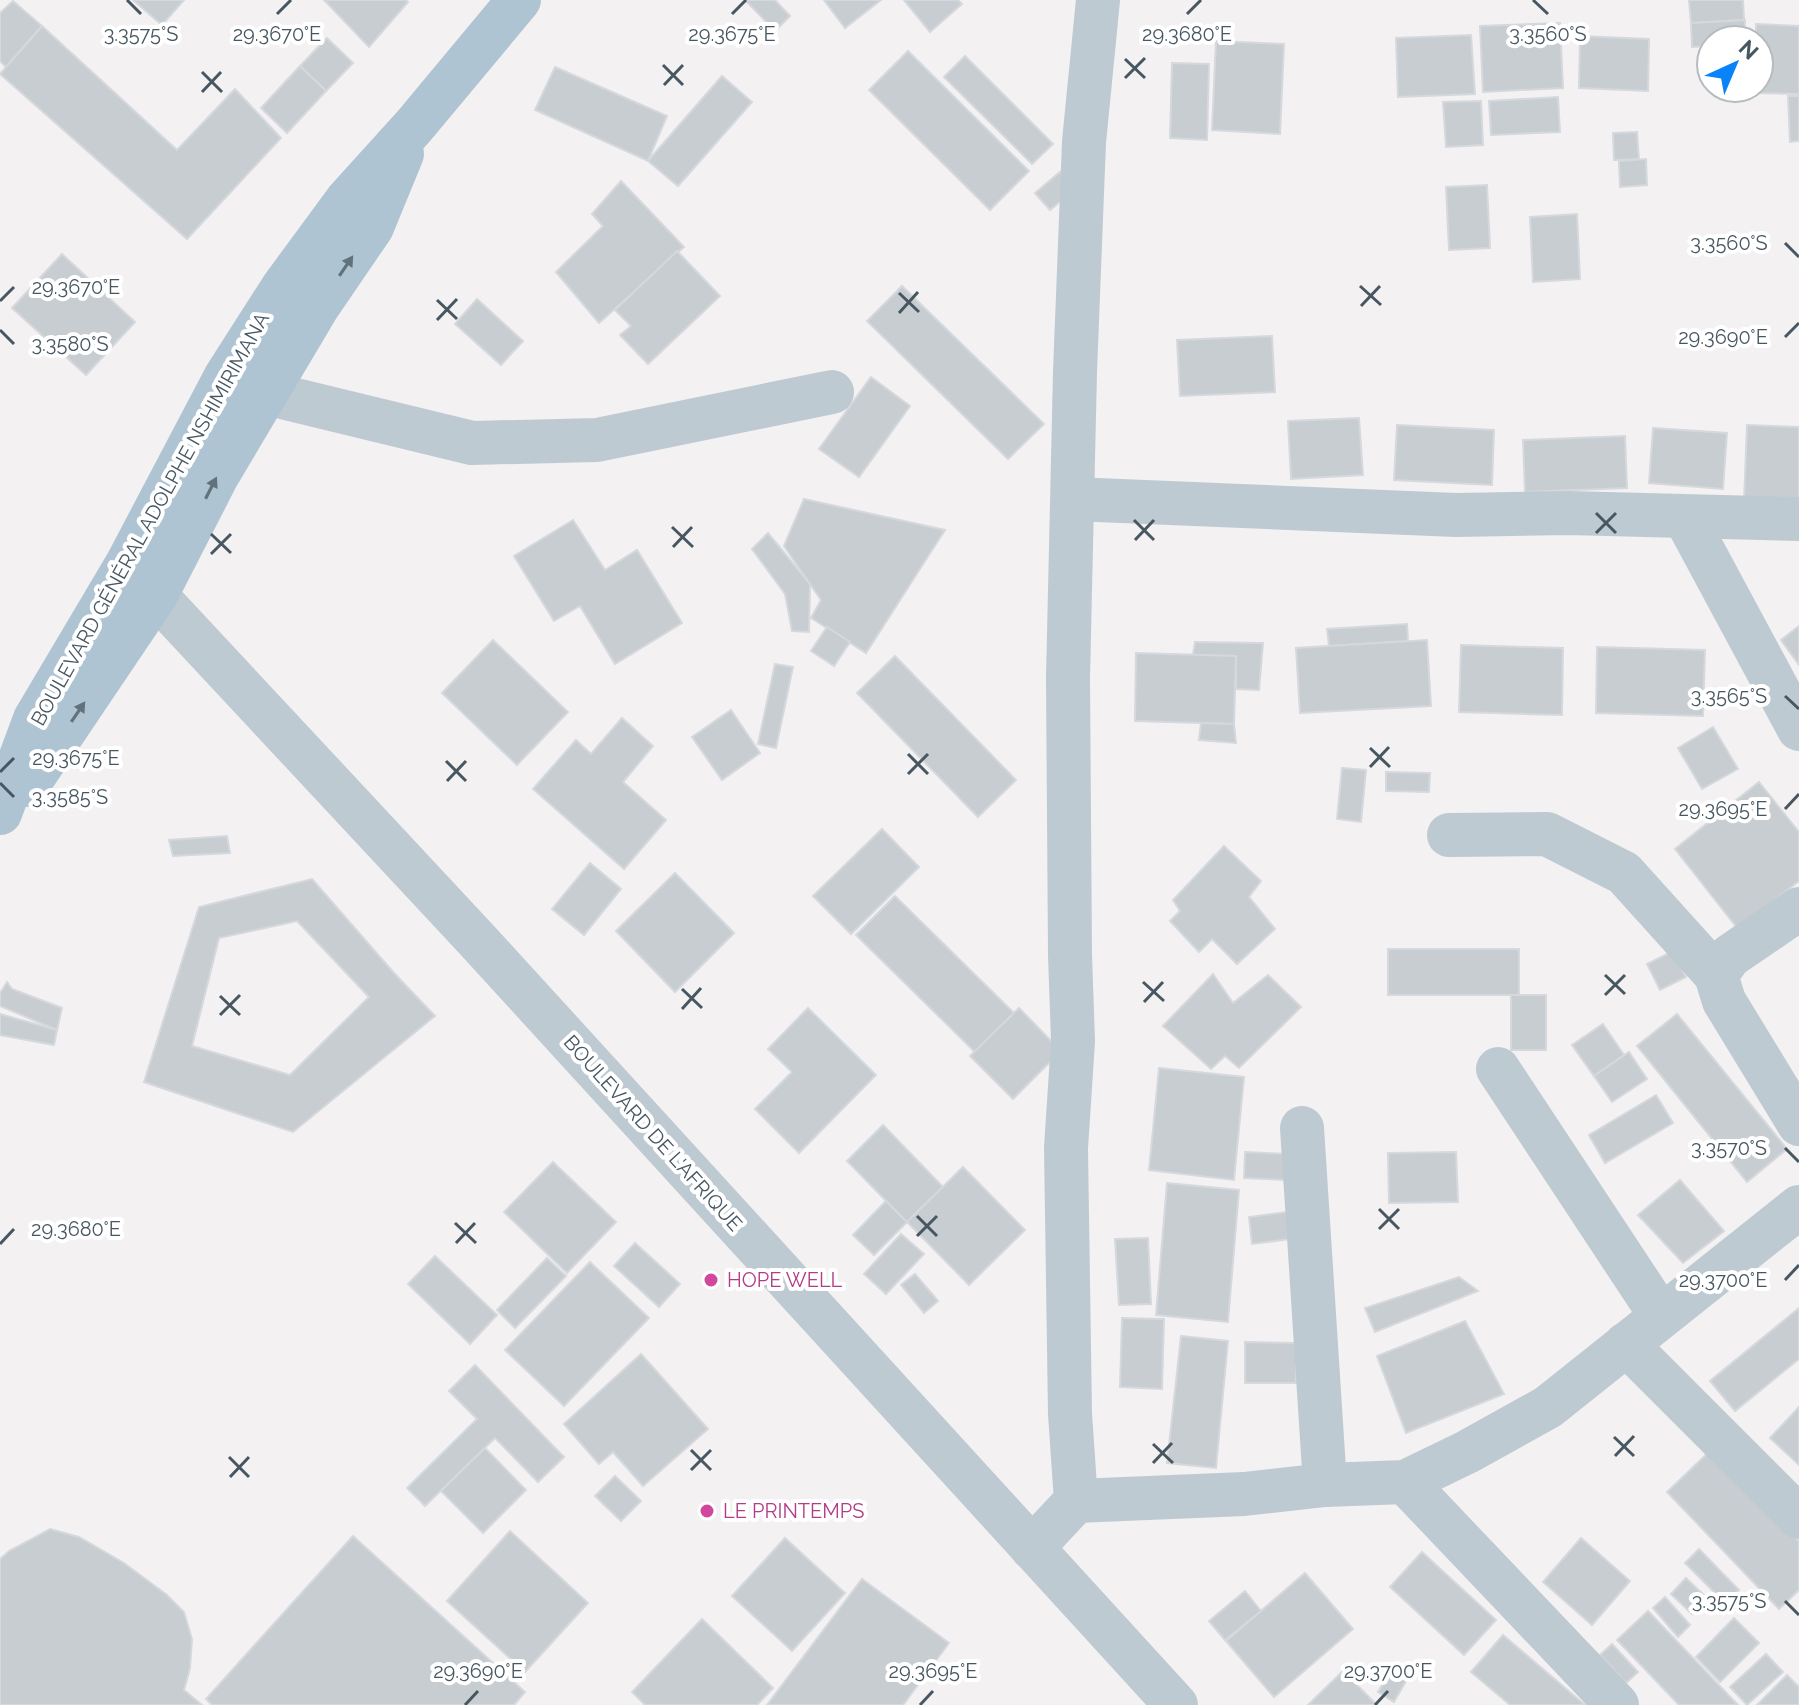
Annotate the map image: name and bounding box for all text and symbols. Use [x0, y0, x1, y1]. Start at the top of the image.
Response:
text: 3.3575°S [104, 22, 178, 46]
text: 29.3670°E [233, 22, 321, 46]
text: 29.3675°E [688, 22, 776, 46]
text: 29.3680°E [1142, 22, 1232, 46]
text: 3.3560°S [1509, 22, 1587, 46]
north arrow [1695, 24, 1775, 104]
text: N [1734, 34, 1764, 65]
text: 3.3560°S [1690, 231, 1768, 255]
one-way arrow [338, 256, 353, 277]
text: 29.3670°E [32, 275, 120, 299]
street label: BOULEVARD GÉNÉRAL ADOLPHE NSHIMIRIMANA [26, 308, 274, 730]
text: 29.3690°E [1678, 325, 1768, 349]
text: 3.3580°S [31, 332, 109, 356]
one-way arrow [204, 477, 217, 500]
text: 3.3565°S [1691, 684, 1767, 708]
one-way arrow [71, 701, 86, 722]
text: 29.3675°E [32, 746, 120, 770]
text: 3.3585°S [32, 785, 108, 809]
text: 29.3695°E [1679, 797, 1767, 821]
street label: BOULEVARD DE L'AFRIQUE [559, 1030, 747, 1236]
text: 3.3570°S [1691, 1136, 1767, 1160]
text: 29.3680°E [31, 1217, 121, 1241]
place label: HOPE WELL [727, 1268, 843, 1292]
text: 29.3700°E [1679, 1268, 1767, 1292]
marker: HOPE WELL [702, 1271, 720, 1289]
place label: LE PRINTEMPS [723, 1499, 864, 1523]
marker: LE PRINTEMPS [698, 1502, 716, 1520]
text: 3.3575°S [1692, 1589, 1766, 1613]
text: 29.3690°E [433, 1659, 523, 1683]
text: 29.3695°E [889, 1659, 977, 1683]
text: 29.3700°E [1344, 1659, 1432, 1683]

